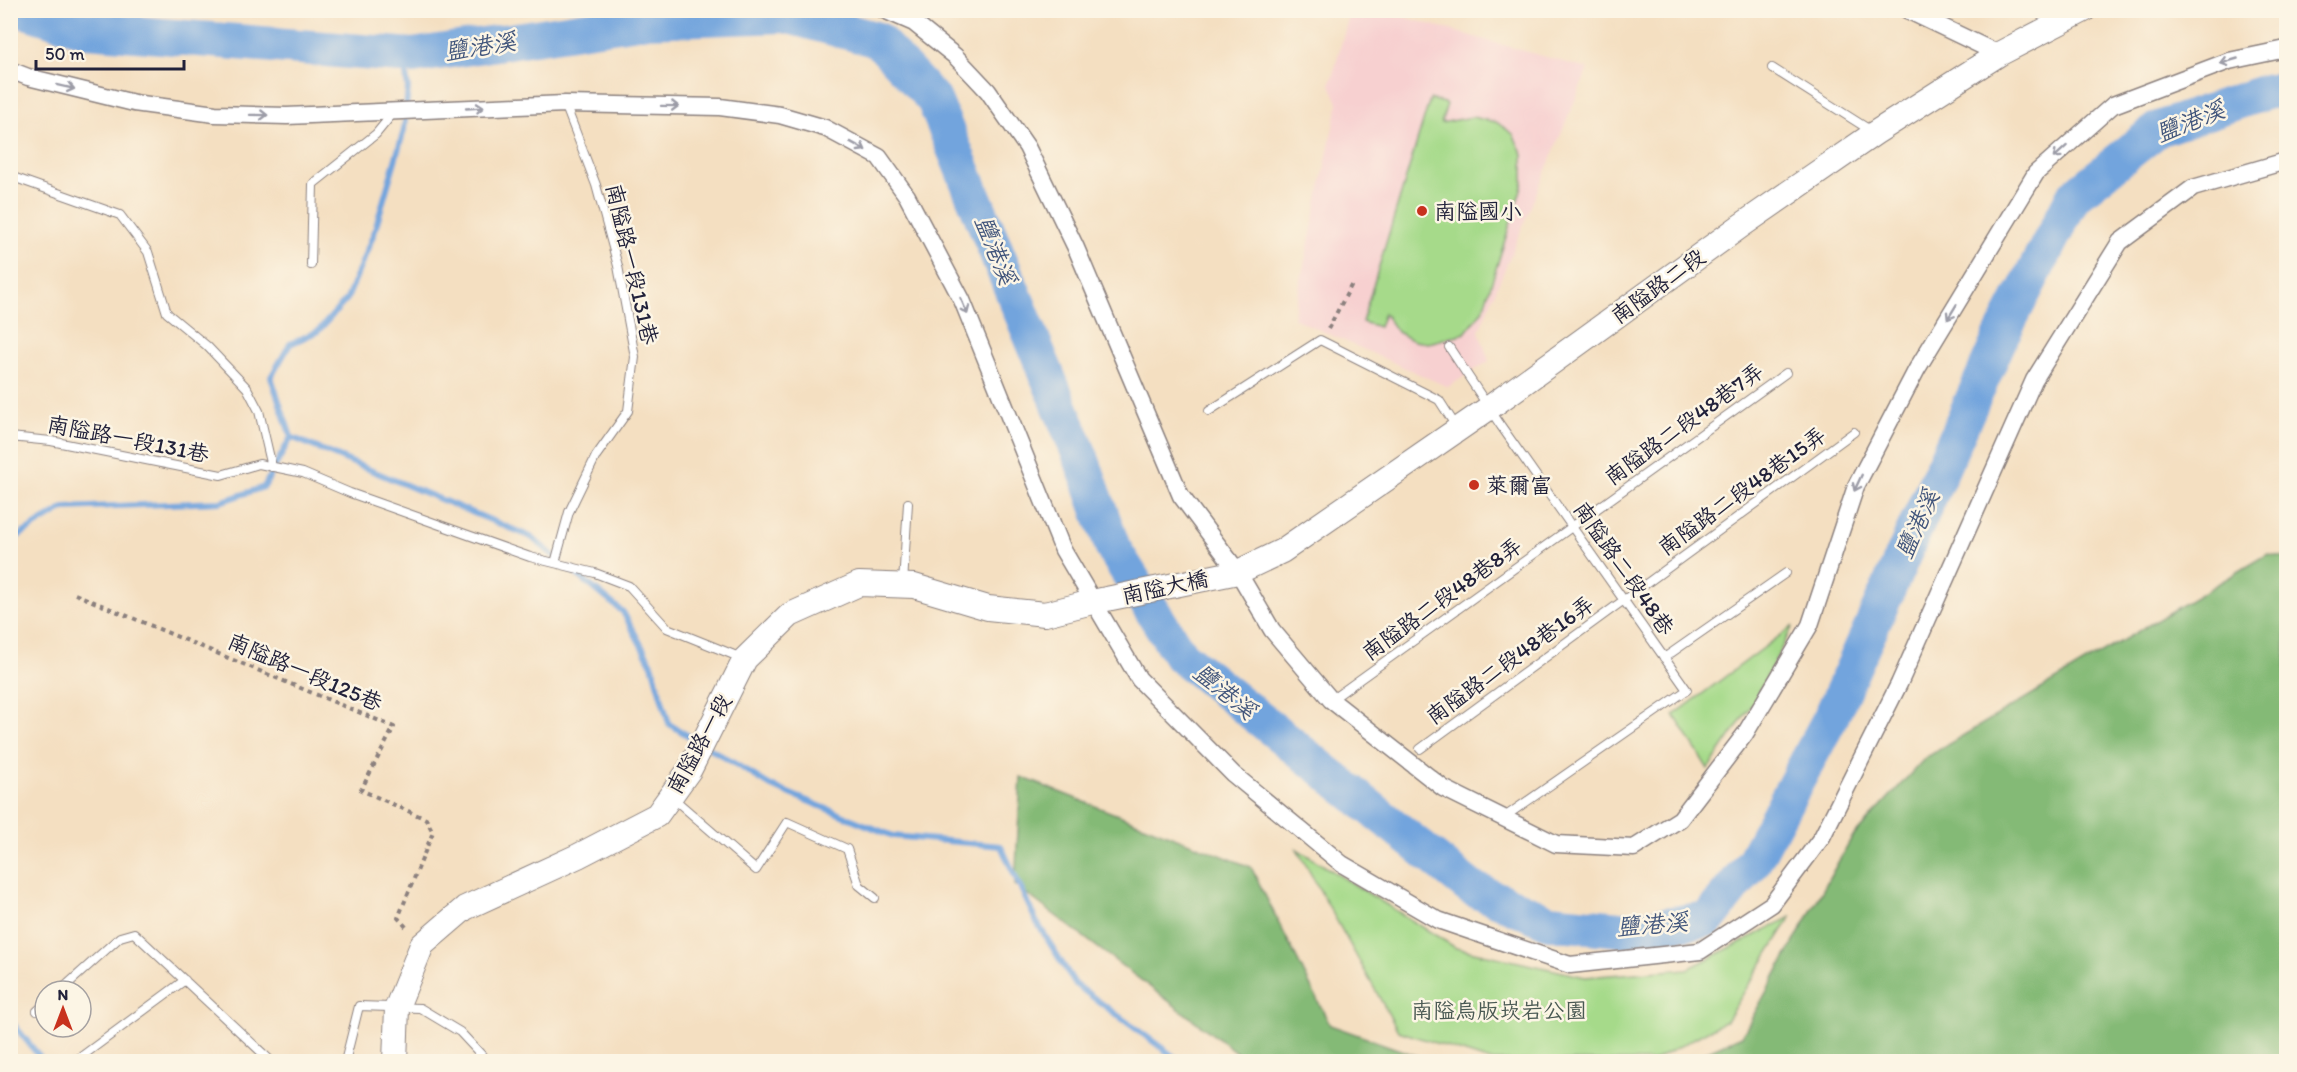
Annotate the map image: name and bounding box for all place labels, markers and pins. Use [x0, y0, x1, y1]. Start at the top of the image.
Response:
place label: 南隘國小 [1434, 198, 1522, 225]
marker: 南隘國小 [1415, 204, 1429, 218]
place label: 萊爾富 [1486, 472, 1552, 499]
marker: 萊爾富 [1467, 478, 1481, 492]

